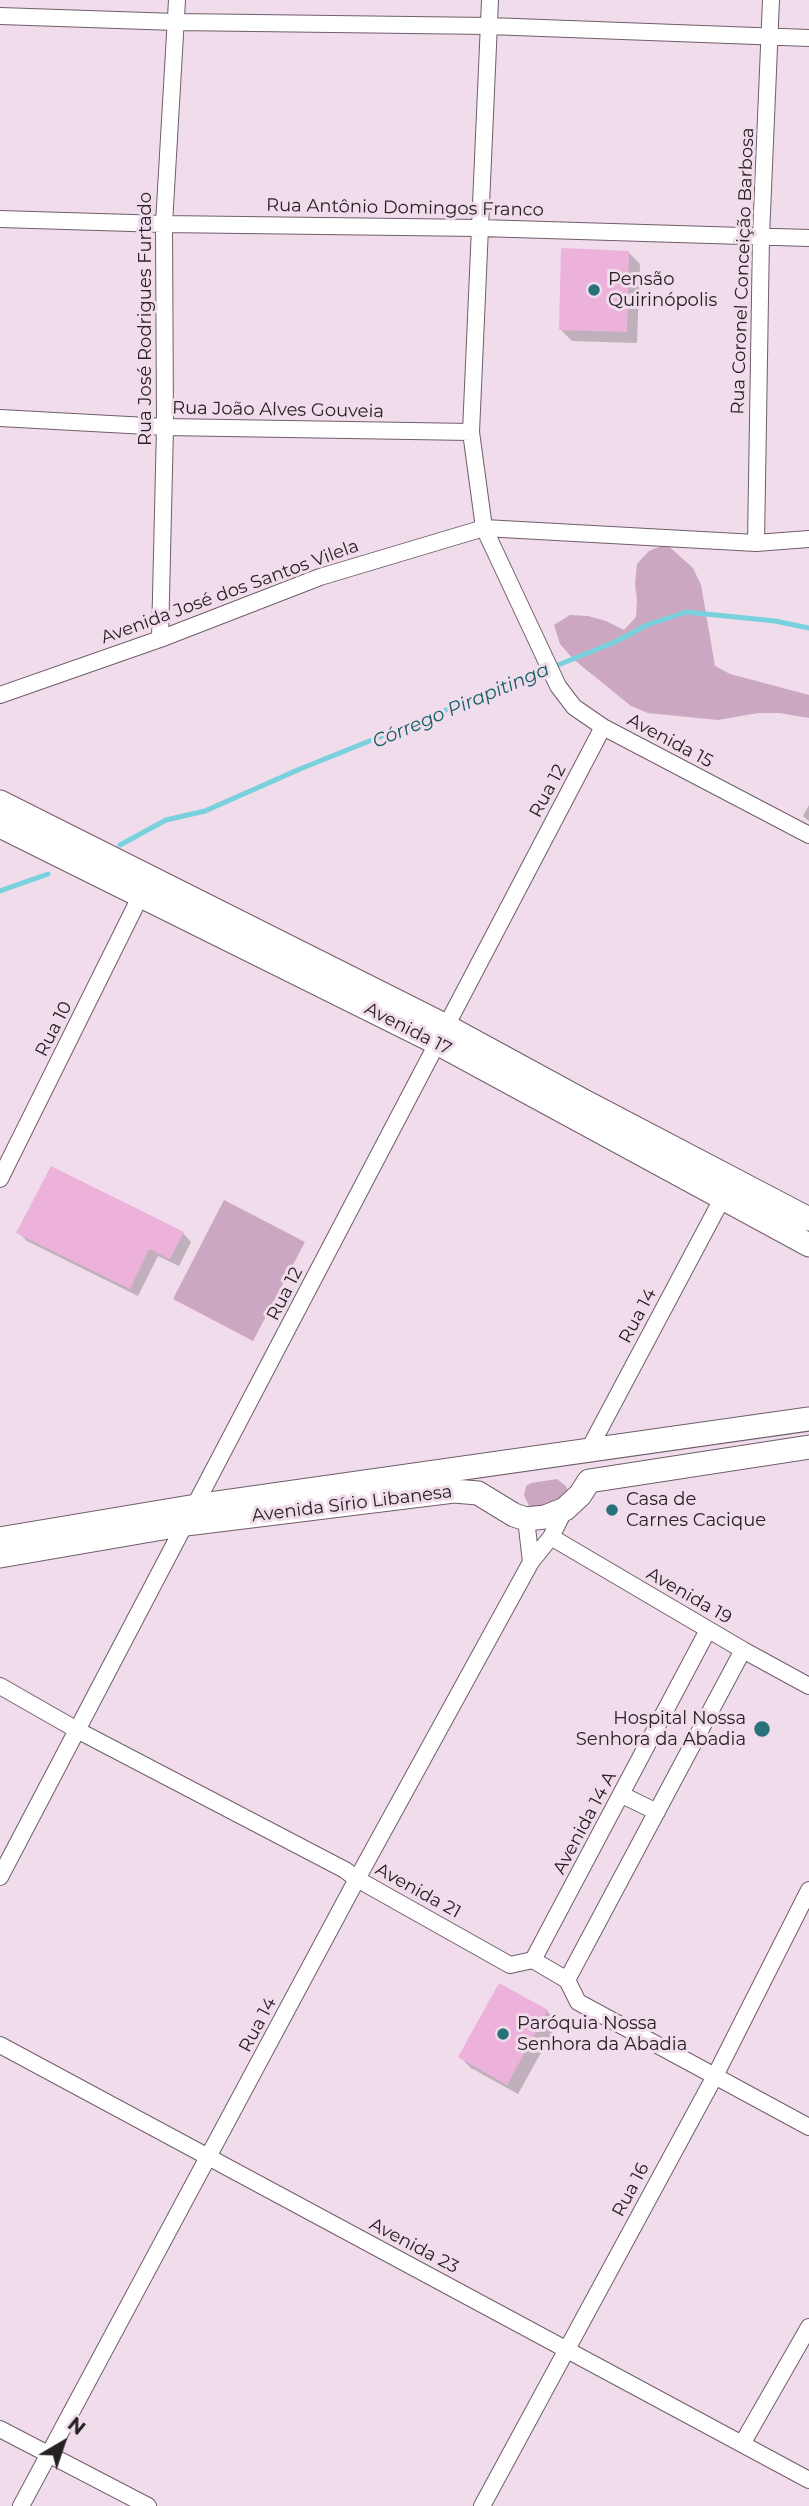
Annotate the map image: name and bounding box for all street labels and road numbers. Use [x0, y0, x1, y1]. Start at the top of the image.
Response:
street label: Rua Coronel Conceição Barbosa [727, 127, 759, 415]
street label: Rua José Rodrigues Furtado [135, 192, 157, 446]
street label: Rua Antônio Domingos Franco [266, 195, 544, 221]
street label: Rua João Alves Gouveia [172, 397, 384, 423]
street label: Avenida José dos Santos Vilela [98, 535, 362, 649]
street label: Avenida 15 [623, 709, 717, 773]
street label: Rua 12 [525, 761, 571, 821]
street label: Rua 10 [31, 998, 77, 1060]
street label: Avenida 17 [361, 998, 455, 1060]
street label: Rua 12 [262, 1264, 308, 1324]
street label: Rua 14 [615, 1285, 661, 1347]
street label: Avenida Sírio Libanesa [251, 1481, 453, 1527]
street label: Avenida 19 [643, 1563, 735, 1629]
street label: Avenida 14 A [549, 1768, 621, 1878]
street label: Avenida 21 [372, 1859, 464, 1923]
street label: Rua 14 [235, 1994, 281, 2056]
street label: Rua 16 [608, 2159, 654, 2221]
street label: Avenida 23 [366, 2214, 462, 2278]

